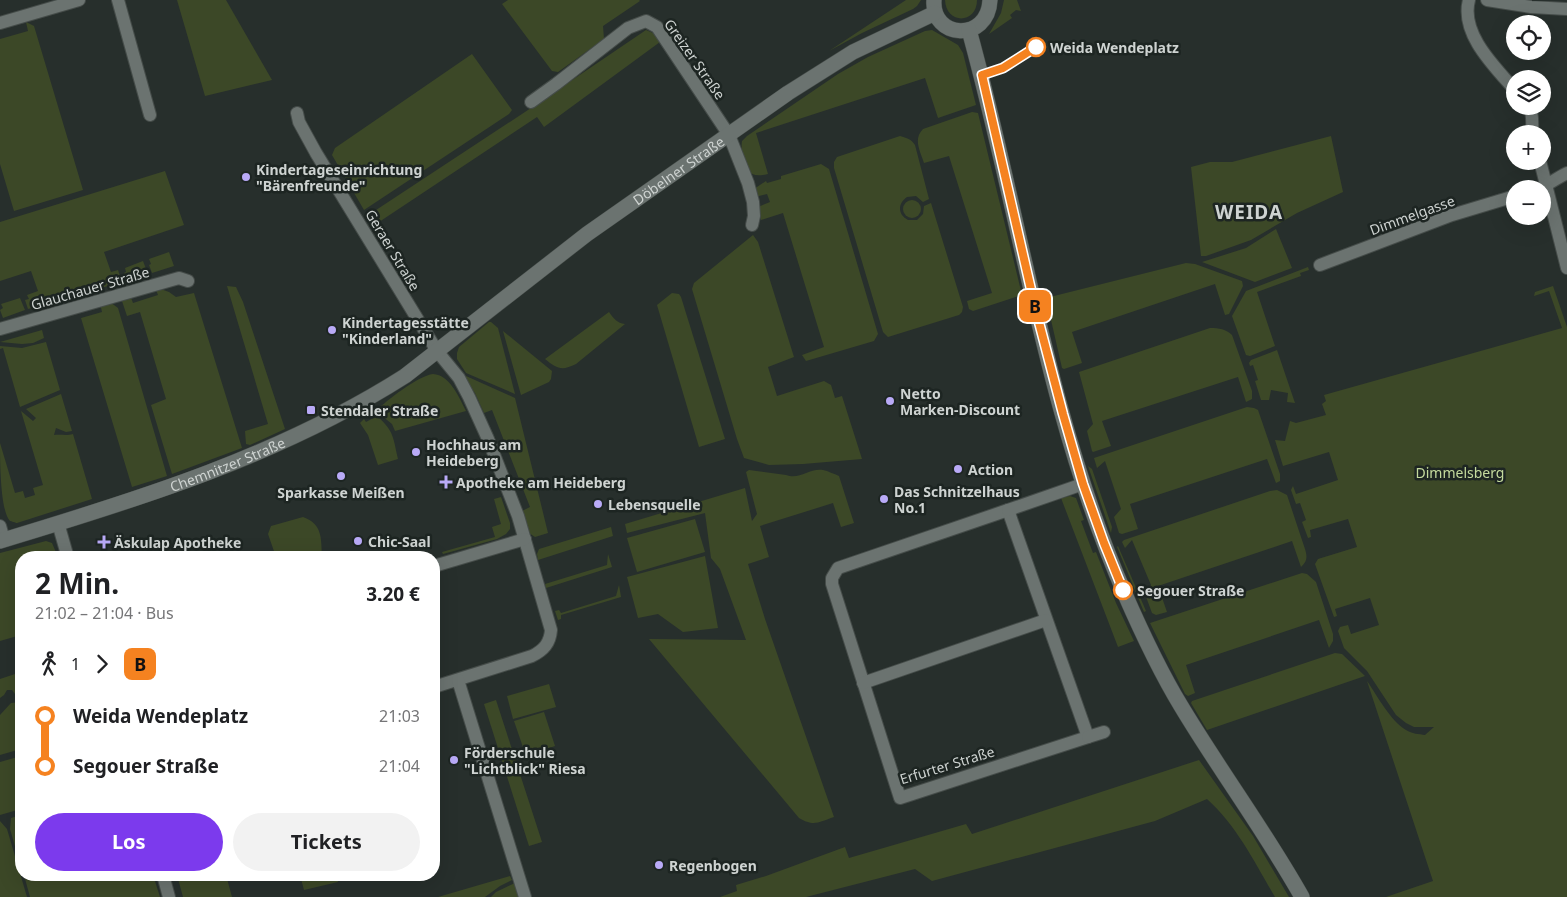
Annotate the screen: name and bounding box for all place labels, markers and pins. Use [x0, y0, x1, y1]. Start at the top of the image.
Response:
marker: Weida Wendeplatz [1026, 37, 1046, 57]
place label: Weida Wendeplatz [1050, 38, 1179, 57]
place label: Kindertageseinrichtung "Bärenfreunde" [256, 160, 422, 195]
marker: Kindertageseinrichtung "Bärenfreunde" [240, 171, 252, 183]
place label: Kindertagesstätte "Kinderland" [342, 313, 469, 348]
marker: Kindertagesstätte "Kinderland" [326, 324, 338, 336]
place label: Netto Marken-Discount [900, 384, 1020, 419]
marker: Netto Marken-Discount [884, 395, 896, 407]
place label: Stendaler Straße [321, 401, 438, 420]
marker: Stendaler Straße [305, 404, 317, 416]
place label: Hochhaus am Heideberg [426, 435, 521, 470]
marker: Hochhaus am Heideberg [410, 446, 422, 458]
place label: Action [968, 460, 1013, 479]
marker: Action [952, 463, 964, 475]
marker: Sparkasse Meißen [335, 470, 347, 482]
place label: Apotheke am Heideberg [456, 473, 626, 492]
marker: Apotheke am Heideberg [440, 476, 452, 488]
place label: Das Schnitzelhaus No.1 [894, 482, 1020, 517]
place label: Sparkasse Meißen [277, 483, 405, 502]
marker: Das Schnitzelhaus No.1 [878, 493, 890, 505]
place label: Lebensquelle [608, 495, 701, 514]
marker: Lebensquelle [592, 498, 604, 510]
place label: Chic-Saal [368, 532, 431, 551]
place label: Äskulap Apotheke [114, 533, 241, 552]
marker: Chic-Saal [352, 535, 364, 547]
marker: Äskulap Apotheke [98, 536, 110, 548]
marker: Segouer Straße [1113, 580, 1133, 600]
place label: Segouer Straße [1137, 581, 1244, 600]
place label: Förderschule "Lichtblick" Riesa [464, 743, 586, 778]
marker: Förderschule "Lichtblick" Riesa [448, 754, 460, 766]
place label: Regenbogen [669, 856, 757, 875]
marker: Regenbogen [653, 859, 665, 871]

